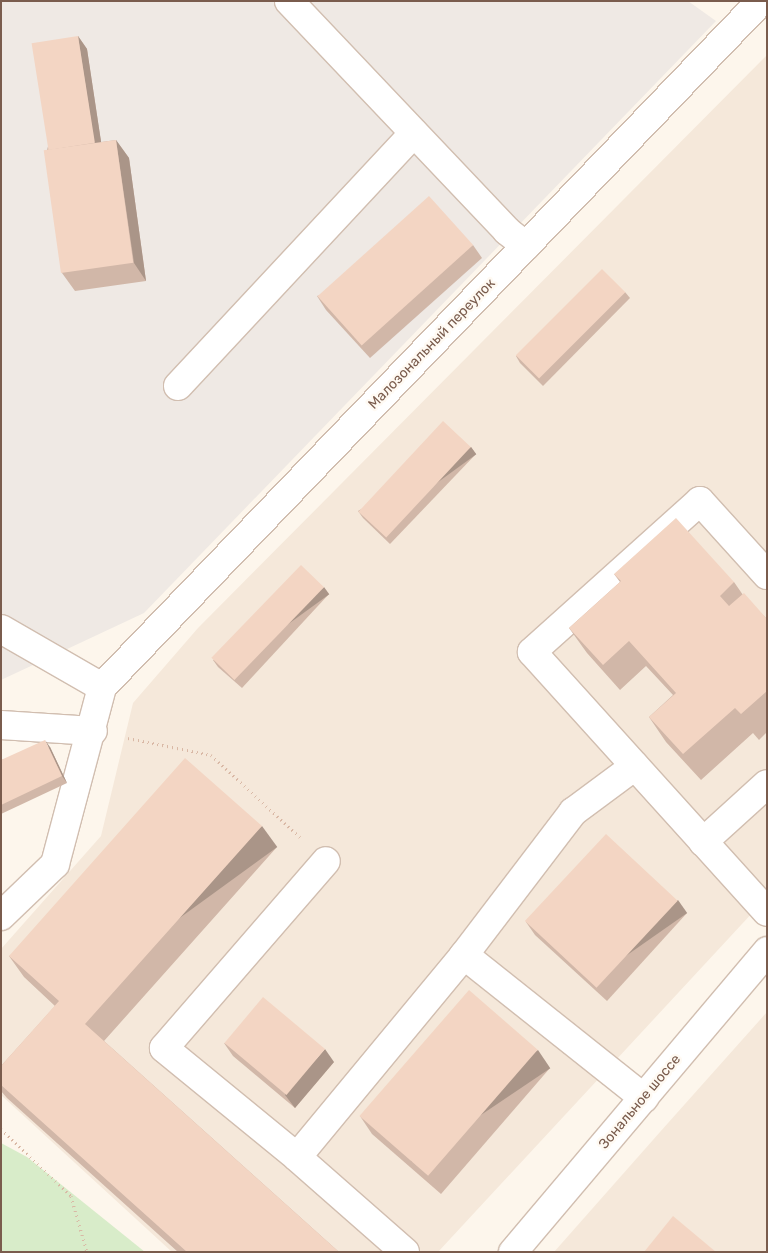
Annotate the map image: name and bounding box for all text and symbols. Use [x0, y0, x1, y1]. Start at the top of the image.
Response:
street label: Малозональный переулок [365, 275, 499, 413]
street label: Зональное шоссе [596, 1051, 684, 1153]

